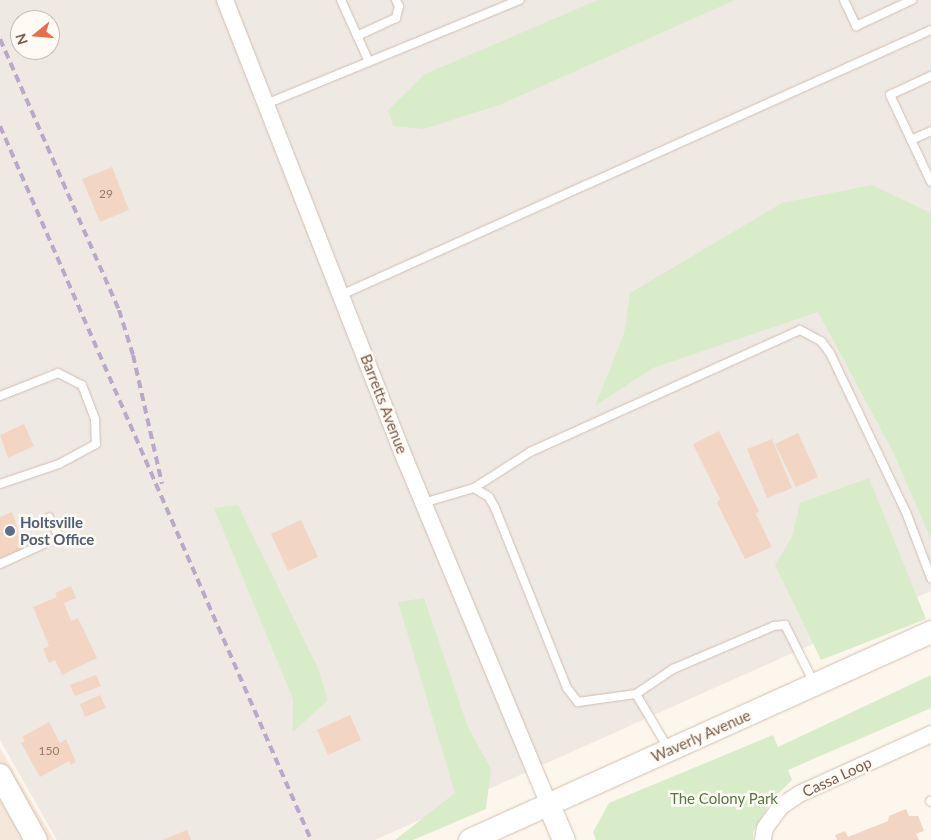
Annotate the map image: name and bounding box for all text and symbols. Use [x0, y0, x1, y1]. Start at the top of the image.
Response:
north arrow [10, 10, 60, 60]
text: N [11, 32, 31, 47]
house number: 29 [99, 187, 113, 201]
street label: Barretts Avenue [357, 351, 411, 457]
place label: Holtsville Post Office [20, 513, 94, 548]
marker: Holtsville Post Office [4, 525, 16, 537]
street label: Waverly Avenue [648, 706, 754, 766]
house number: 150 [39, 744, 59, 758]
street label: Cassa Loop [800, 753, 874, 801]
park label: The Colony Park [670, 790, 778, 808]

